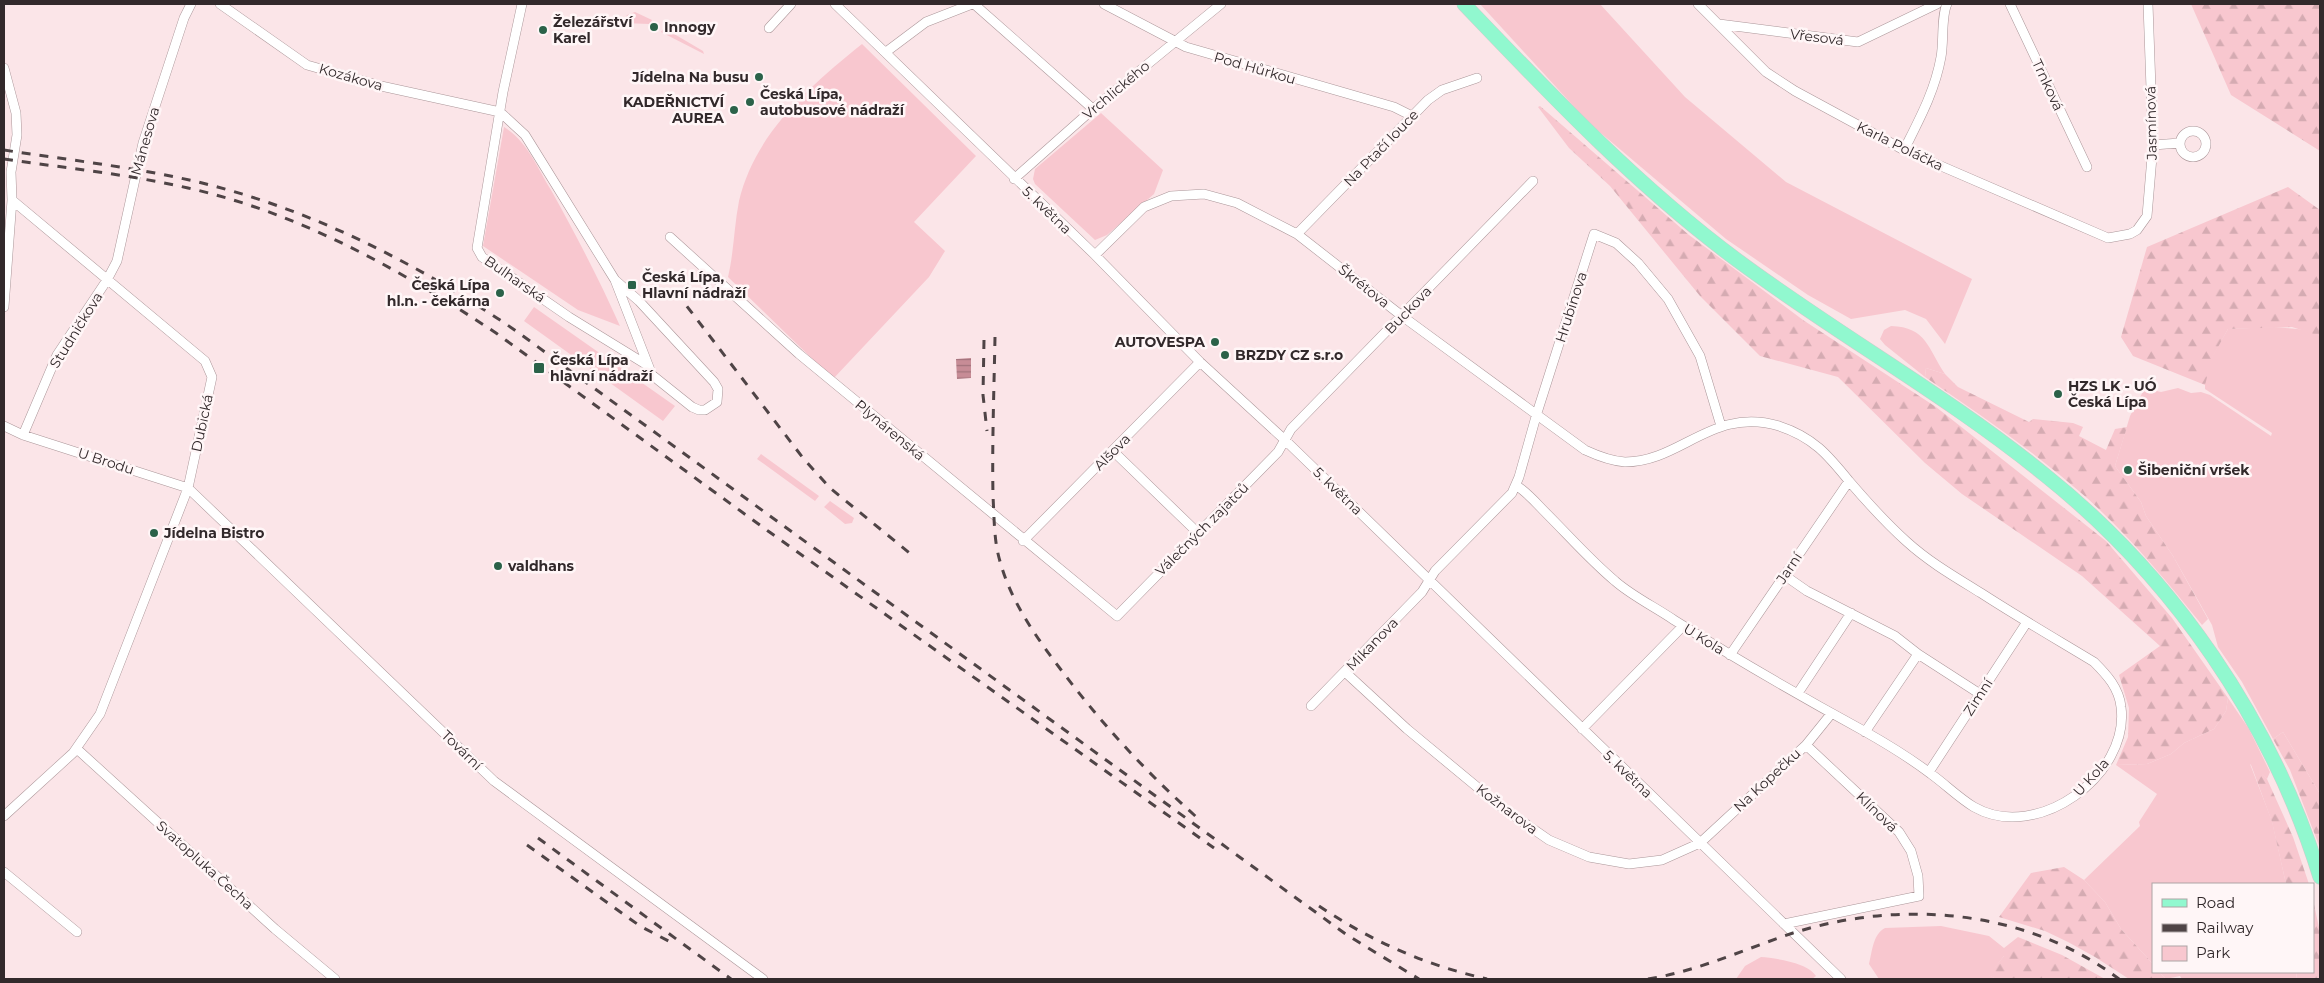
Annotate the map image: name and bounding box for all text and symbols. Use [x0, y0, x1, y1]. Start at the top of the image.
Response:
place label: Železářství Karel [553, 13, 634, 47]
place label: Innogy [664, 18, 716, 36]
marker: Innogy [648, 21, 660, 33]
marker: Železářství Karel [537, 24, 549, 36]
street label: Vřesová [1789, 25, 1845, 49]
street label: Pod Hůrkou [1212, 48, 1298, 88]
street label: Trnková [2028, 56, 2068, 114]
street label: Vrchlického [1079, 57, 1153, 123]
street label: Kozákova [317, 59, 385, 95]
place label: Jídelna Na busu [631, 68, 749, 86]
marker: Jídelna Na busu [753, 71, 765, 83]
place label: Česká Lípa, autobusové nádraží [760, 85, 906, 119]
street label: Jasmínová [2141, 86, 2161, 161]
place label: KADEŘNICTVÍ AUREA [623, 93, 725, 127]
marker: Česká Lípa, autobusové nádraží [744, 96, 756, 108]
marker: KADEŘNICTVÍ AUREA [728, 104, 740, 116]
street label: Mánesova [127, 105, 163, 177]
street label: Na Ptačí louce [1340, 106, 1422, 190]
street label: Karla Poláčka [1854, 117, 1946, 175]
street label: 5. května [1019, 182, 1075, 238]
street label: Bulharská [481, 251, 549, 307]
street label: Škrétova [1335, 260, 1393, 312]
place label: Česká Lípa, Hlavní nádraží [642, 268, 748, 302]
street label: Hrubínova [1551, 269, 1591, 345]
place label: Česká Lípa hl.n. - čekárna [387, 276, 490, 310]
marker: Česká Lípa, Hlavní nádraží [626, 279, 638, 291]
street label: Buckova [1381, 282, 1435, 338]
marker: Česká Lípa hl.n. - čekárna [494, 287, 506, 299]
street label: Studničkova [45, 289, 107, 371]
place label: AUTOVESPA [1114, 333, 1205, 351]
marker: AUTOVESPA [1209, 336, 1221, 348]
place label: BRZDY CZ s.r.o [1235, 346, 1343, 364]
marker: BRZDY CZ s.r.o [1219, 349, 1231, 361]
place label: Česká Lípa hlavní nádraží [550, 351, 654, 385]
marker: Česká Lípa hlavní nádraží [532, 361, 546, 375]
place label: HZS LK - UÓ Česká Lípa [2068, 377, 2157, 411]
marker: HZS LK - UÓ Česká Lípa [2052, 388, 2064, 400]
street label: Dubická [187, 393, 217, 453]
street label: Plynárenská [851, 396, 929, 464]
street label: Alšova [1090, 430, 1134, 474]
street label: U Brodu [75, 443, 137, 479]
place label: Šibeniční vršek [2138, 461, 2250, 479]
street label: 5. května [1310, 463, 1366, 519]
marker: Šibeniční vršek [2122, 464, 2134, 476]
street label: Válečných zajatců [1151, 478, 1253, 580]
place label: Jídelna Bistro [163, 524, 264, 542]
marker: Jídelna Bistro [148, 527, 160, 539]
street label: Jarní [1771, 548, 1807, 588]
place label: valdhans [507, 557, 575, 575]
marker: valdhans [492, 560, 504, 572]
street label: Mikanova [1342, 614, 1402, 674]
street label: U Kola [1680, 619, 1728, 659]
street label: Zimní [1959, 674, 1997, 719]
street label: Tovární [438, 726, 487, 775]
street label: Na Kopečku [1730, 744, 1804, 816]
street label: 5. května [1600, 746, 1656, 802]
street label: U Kola [2069, 754, 2113, 800]
street label: Kožnarova [1473, 780, 1541, 838]
street label: Klínová [1852, 788, 1902, 836]
street label: Svatopluka Čecha [153, 817, 257, 913]
legend [2152, 883, 2314, 973]
text: Road [2196, 893, 2235, 912]
text: Railway [2196, 918, 2254, 937]
text: Park [2196, 943, 2230, 962]

